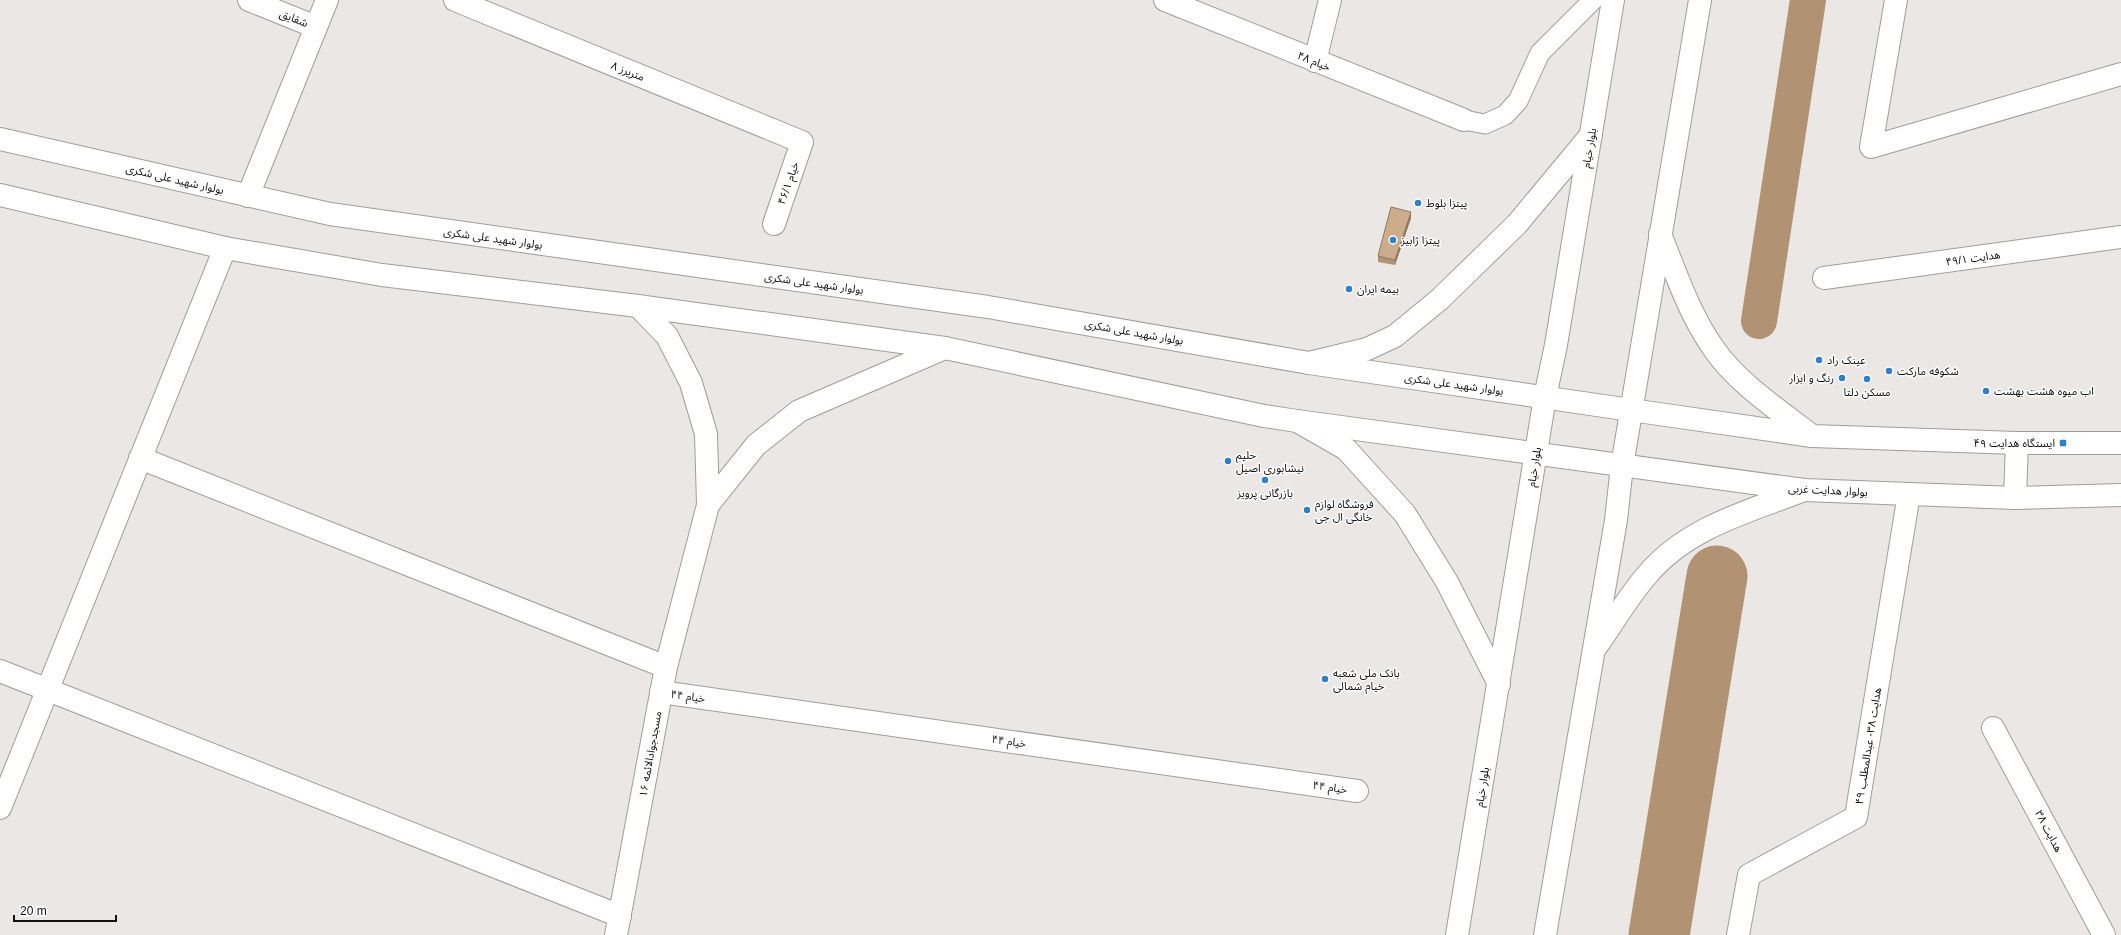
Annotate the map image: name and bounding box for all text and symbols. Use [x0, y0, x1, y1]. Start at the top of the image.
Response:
street label: شقایق [278, 7, 310, 30]
street label: خیام ۴۸ [1295, 49, 1333, 75]
street label: ۸ متریرز [609, 59, 647, 84]
street label: بلوار خیام [1580, 127, 1600, 169]
street label: خیام ۴۶/۱ [775, 160, 803, 206]
street label: بولوار شهید علی شکری [125, 162, 225, 197]
place label: پیتزا بلوط [1426, 197, 1467, 211]
marker: پیتزا بلوط [1413, 198, 1423, 208]
street label: بولوار شهید علی شکری [442, 225, 543, 252]
place label: پیتزا ژابیز [1400, 234, 1440, 248]
marker: پیتزا ژابیز [1388, 235, 1398, 245]
street label: هدایت ۴۹/۱ [1945, 248, 2001, 269]
street label: بولوار شهید علی شکری [763, 270, 864, 297]
place label: بیمه ایران [1357, 283, 1399, 296]
marker: بیمه ایران [1344, 284, 1354, 294]
street label: بولوار شهید علی شکری [1084, 317, 1184, 348]
place label: عینک راد [1827, 354, 1866, 367]
marker: عینک راد [1814, 355, 1824, 365]
place label: شکوفه مارکت [1897, 365, 1959, 378]
marker: شکوفه مارکت [1884, 366, 1894, 376]
street label: بولوار شهید علی شکری [1403, 371, 1504, 398]
place label: رنگ و ابزار [1788, 372, 1834, 385]
marker: رنگ و ابزار [1837, 373, 1847, 383]
marker: مسکن دلتا [1862, 374, 1872, 384]
place label: اب میوه هشت بهشت [1994, 385, 2094, 398]
place label: مسکن دلتا [1843, 386, 1891, 399]
marker: اب میوه هشت بهشت [1981, 386, 1991, 396]
place label: ایستگاه هدایت ۴۹ [1974, 437, 2055, 450]
marker: ایستگاه هدایت ۴۹ [2058, 438, 2068, 448]
street label: بلوار خیام [1525, 446, 1545, 488]
place label: حلیم نیشابوری اصیل [1236, 449, 1304, 475]
marker: حلیم نیشابوری اصیل [1223, 456, 1233, 466]
marker: بازرگانی پرویز [1260, 475, 1270, 485]
street label: بولوار هدایت غربی [1788, 482, 1868, 499]
place label: بازرگانی پرویز [1236, 487, 1293, 501]
place label: فروشگاه لوازم خانگی ال جی [1315, 498, 1374, 524]
marker: فروشگاه لوازم خانگی ال جی [1302, 505, 1312, 515]
place label: بانک ملی شعبه خیام شمالی [1333, 667, 1400, 694]
marker: بانک ملی شعبه خیام شمالی [1320, 674, 1330, 684]
street label: هدایت ۳۸- عبدالمطلب ۴۹ [1853, 687, 1884, 806]
street label: خیام ۴۴ [670, 688, 707, 706]
street label: مسجدجوادالائمه ۱۶ [637, 710, 664, 798]
street label: خیام ۴۴ [991, 733, 1028, 751]
street label: بلوار خیام [1473, 766, 1493, 808]
street label: خیام ۴۴ [1312, 779, 1349, 797]
street label: هدایت ۳۸ [2032, 808, 2065, 855]
scale bar [14, 897, 116, 923]
text: 20 m [20, 904, 47, 918]

